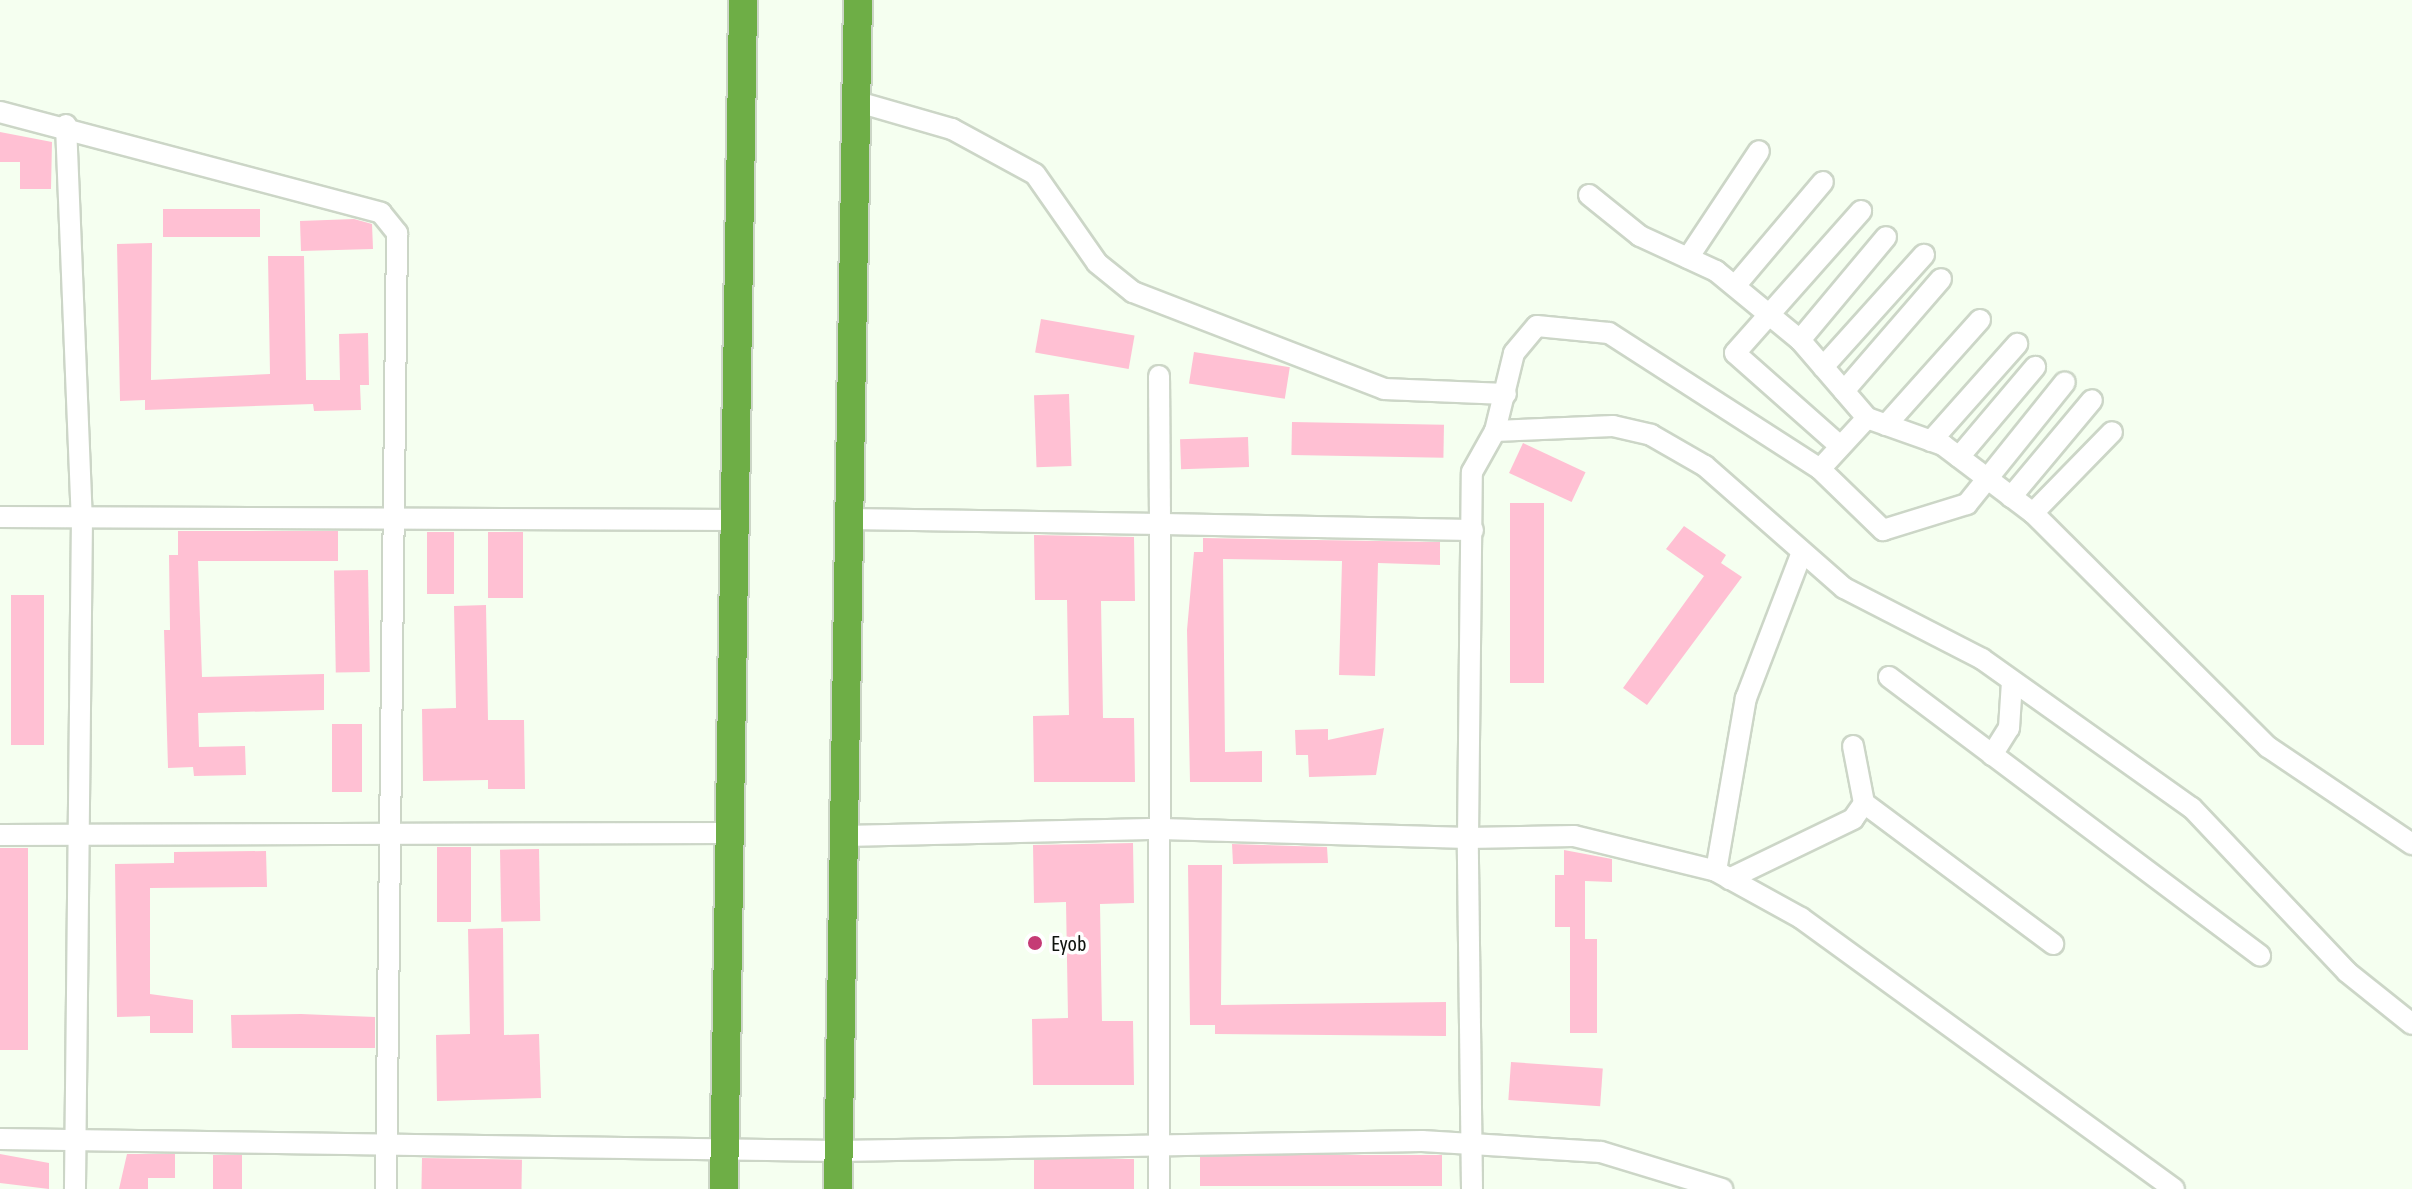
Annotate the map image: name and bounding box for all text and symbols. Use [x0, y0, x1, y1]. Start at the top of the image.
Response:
place label: Eyob [1051, 931, 1086, 955]
marker: Eyob [1026, 934, 1044, 952]

